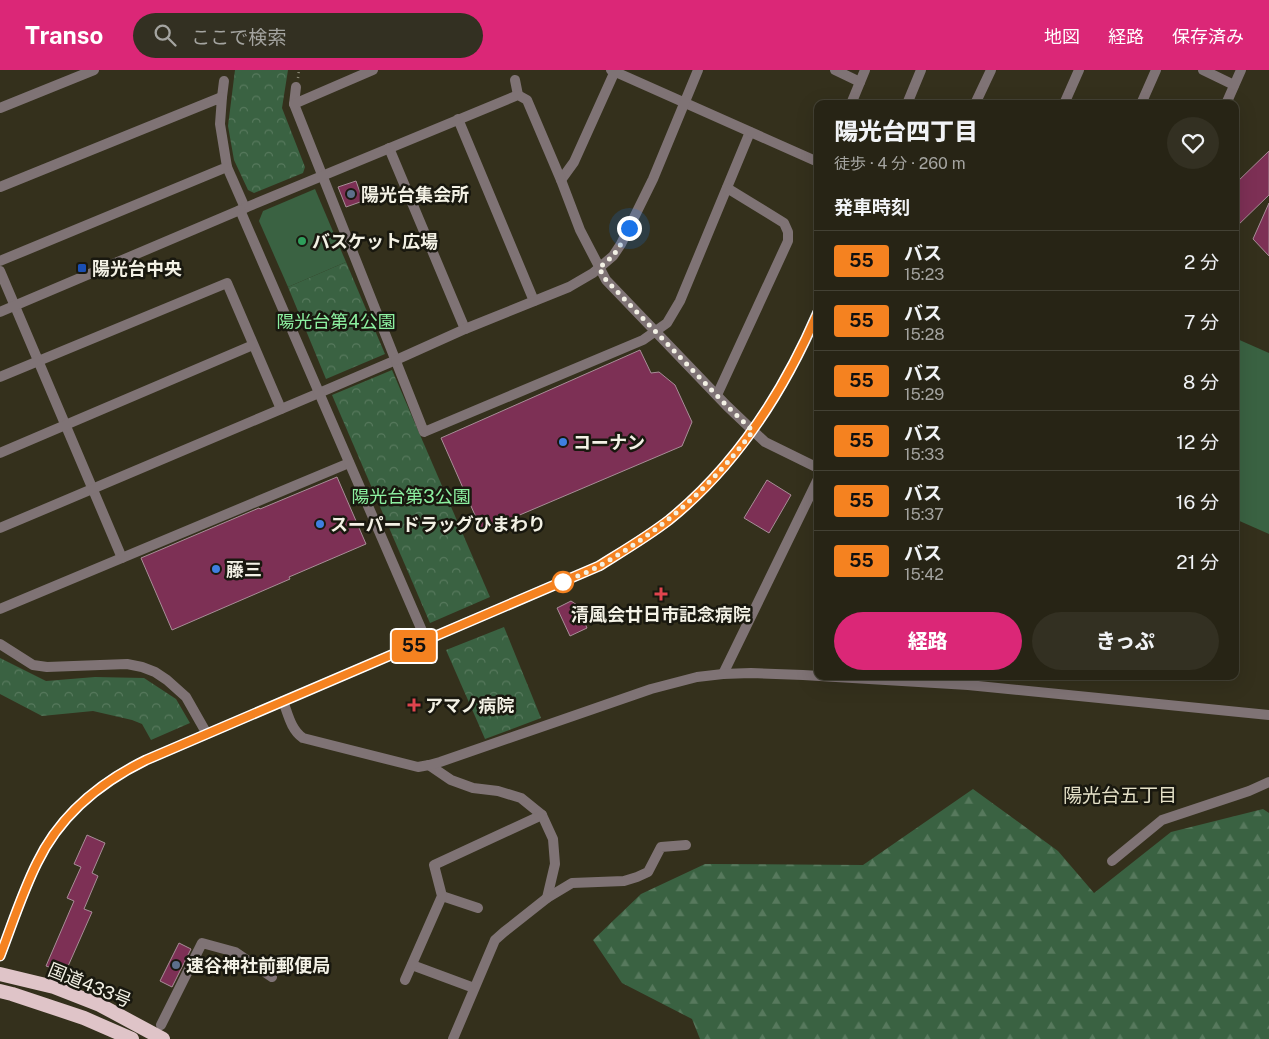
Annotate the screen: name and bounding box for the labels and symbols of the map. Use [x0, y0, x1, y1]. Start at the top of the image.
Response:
place label: 陽光台集会所 [361, 184, 469, 205]
marker: 陽光台集会所 [345, 188, 357, 200]
your location [617, 216, 642, 241]
place label: バスケット広場 [312, 231, 438, 252]
marker: バスケット広場 [296, 235, 308, 247]
place label: 陽光台中央 [92, 258, 182, 279]
marker: 陽光台中央 [76, 262, 88, 274]
park label: 陽光台第4公園 [276, 311, 396, 332]
place label: コーナン [573, 432, 645, 453]
marker: コーナン [557, 436, 569, 448]
park label: 陽光台第3公園 [351, 486, 471, 507]
place label: スーパードラッグひまわり [330, 514, 546, 535]
marker: スーパードラッグひまわり [314, 518, 326, 530]
place label: 藤三 [226, 559, 262, 580]
marker: 藤三 [210, 563, 222, 575]
unlabelled marker [552, 571, 574, 593]
marker: 清風会廿日市記念病院 [654, 587, 668, 601]
place label: 清風会廿日市記念病院 [571, 604, 751, 625]
line badge: 55 [392, 630, 436, 662]
place label: アマノ病院 [425, 695, 514, 716]
marker: アマノ病院 [407, 698, 421, 712]
district label: 陽光台五丁目 [1063, 784, 1177, 806]
place label: 速谷神社前郵便局 [186, 955, 330, 976]
street label: 国道433号 [45, 959, 135, 1011]
marker: 速谷神社前郵便局 [170, 959, 182, 971]

